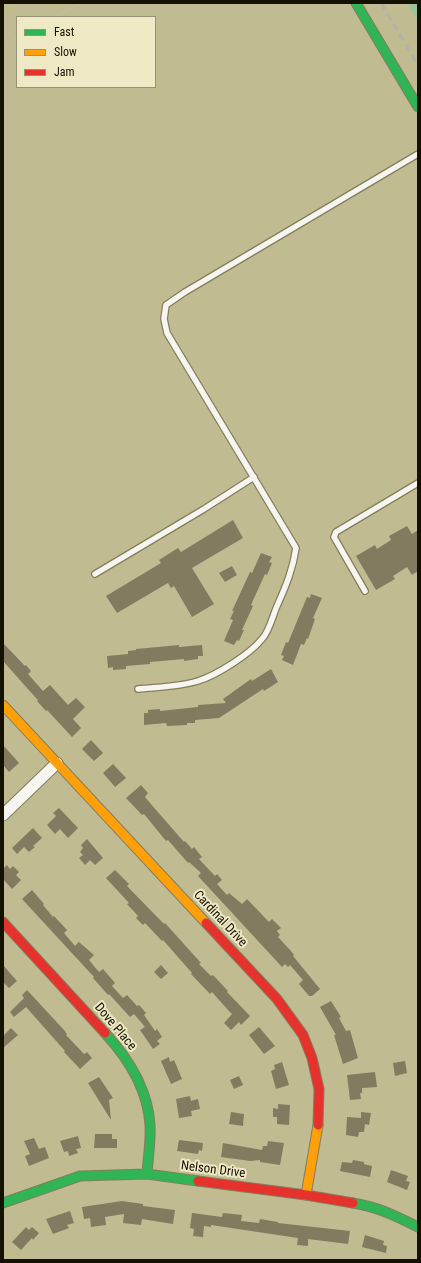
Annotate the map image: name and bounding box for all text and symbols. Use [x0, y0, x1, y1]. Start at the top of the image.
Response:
legend [16, 16, 156, 88]
text: Fast [54, 25, 74, 39]
text: Slow [54, 45, 77, 59]
text: Jam [54, 65, 75, 79]
street label: Cardinal Drive [190, 888, 250, 950]
street label: Dove Place [91, 1000, 139, 1054]
street label: Nelson Drive [180, 1158, 246, 1182]

